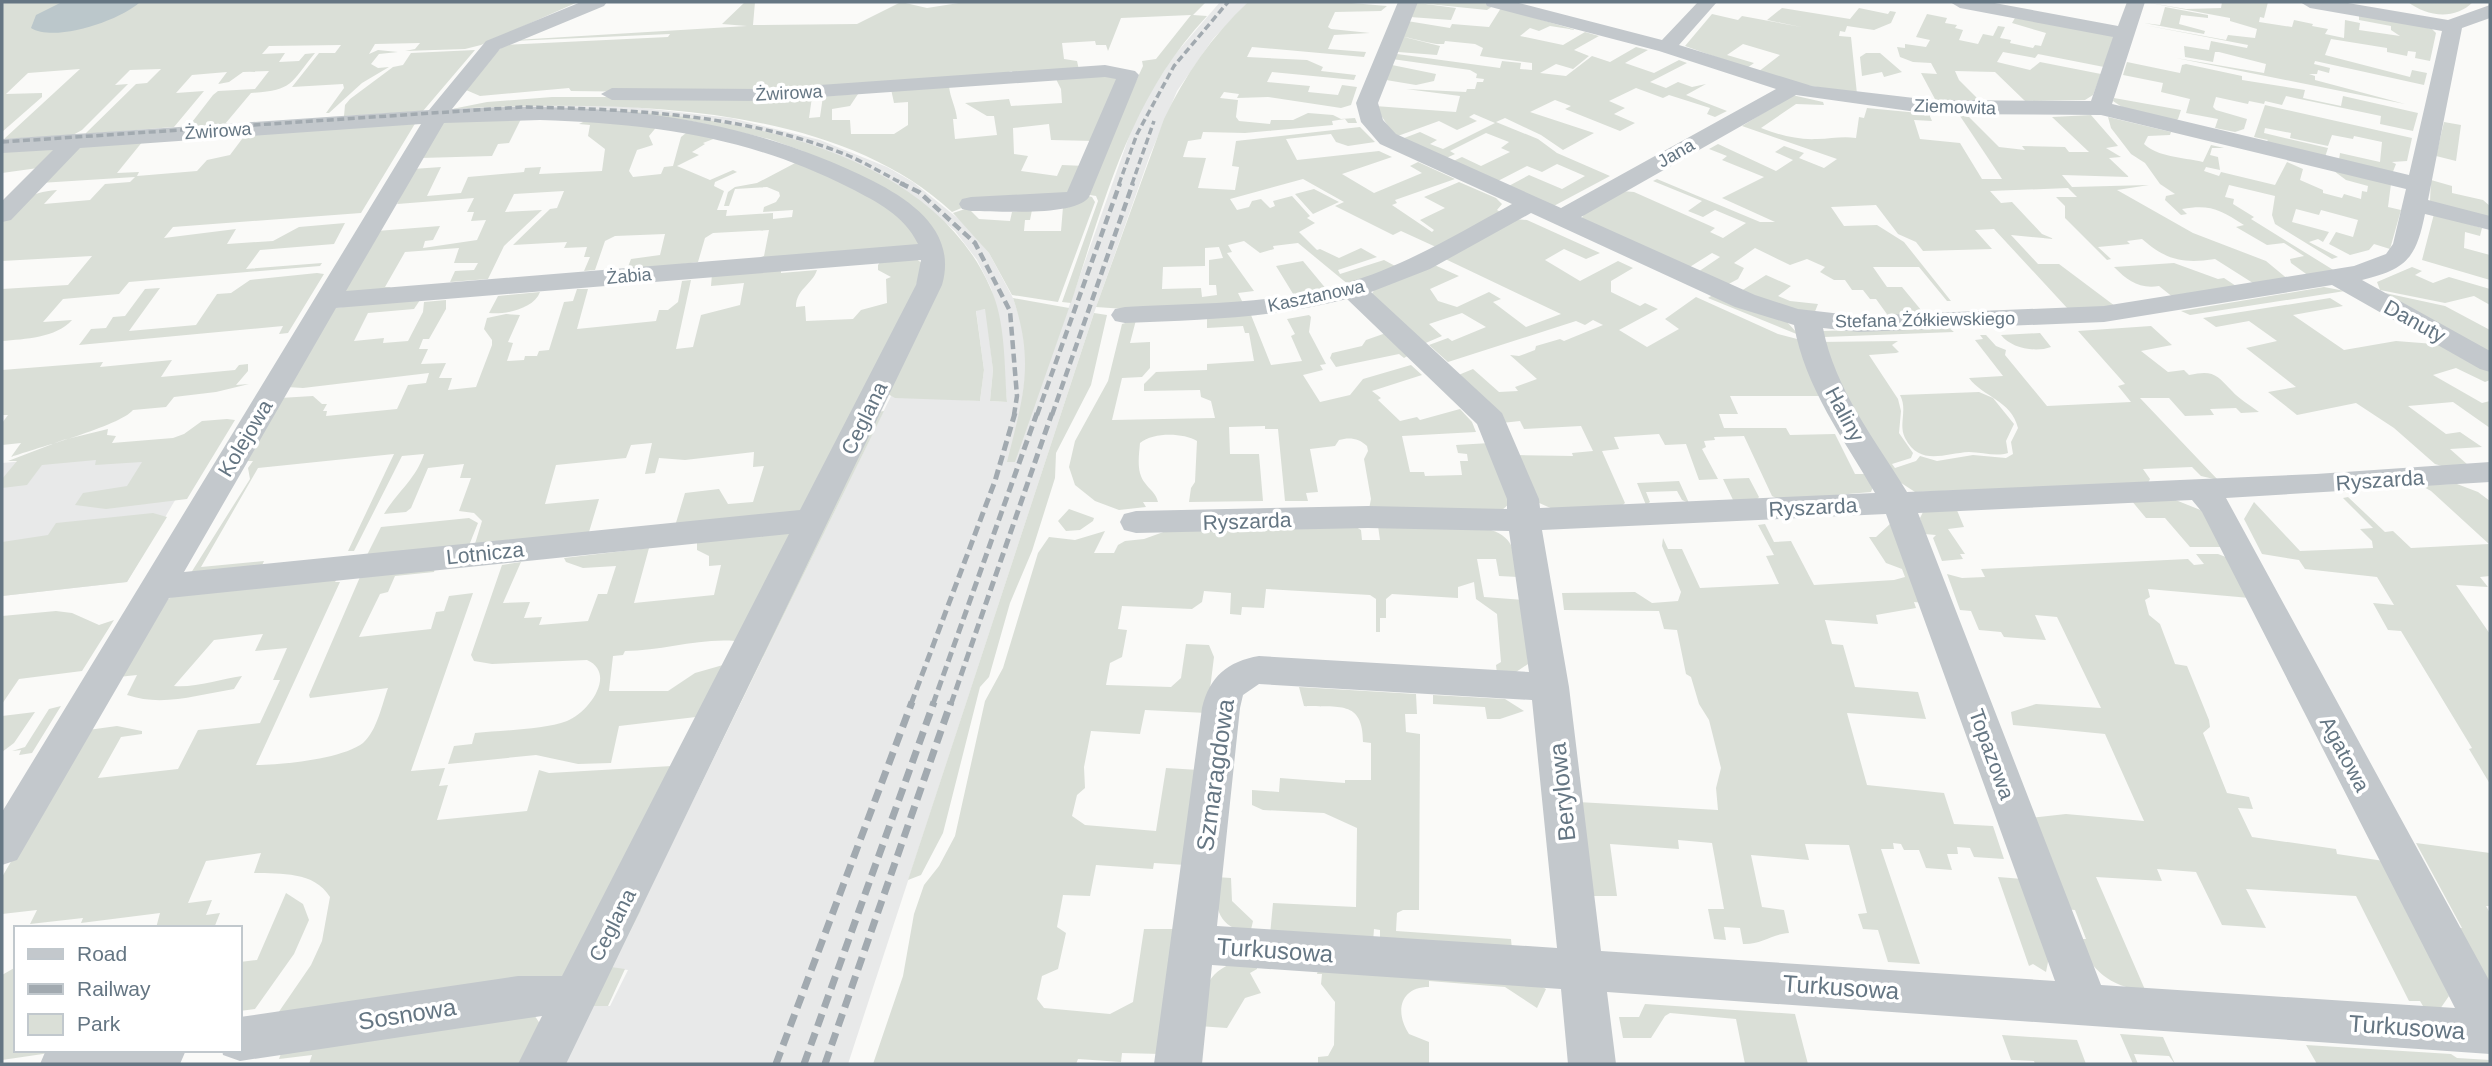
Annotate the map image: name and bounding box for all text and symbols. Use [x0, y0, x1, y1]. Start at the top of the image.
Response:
street label: Żwirowa [755, 81, 824, 105]
street label: Ziemowita [1914, 96, 1997, 118]
street label: Żwirowa [184, 119, 253, 143]
street label: Jana [1654, 134, 1699, 171]
street label: Żabia [606, 264, 653, 288]
street label: Kasztanowa [1266, 276, 1367, 316]
street label: Danuty [2380, 295, 2450, 347]
street label: Stefana Żółkiewskiego [1835, 308, 2015, 332]
street label: Ceglana [837, 378, 892, 458]
street label: Haliny [1821, 383, 1869, 446]
street label: Kolejowa [213, 395, 277, 480]
street label: Ryszarda [2335, 465, 2425, 495]
street label: Ryszarda [1768, 493, 1858, 521]
street label: Ryszarda [1202, 508, 1292, 534]
street label: Lotnicza [445, 537, 525, 569]
street label: Szmaragdowa [1191, 697, 1239, 853]
street label: Topazowa [1965, 706, 2019, 803]
street label: Agatowa [2316, 713, 2374, 796]
street label: Berylowa [1543, 741, 1581, 843]
street label: Ceglana [584, 885, 640, 965]
legend [14, 926, 242, 1052]
street label: Turkusowa [1216, 932, 1335, 968]
text: Road [77, 942, 127, 965]
street label: Turkusowa [1782, 969, 1901, 1005]
text: Railway [77, 977, 151, 1000]
street label: Sosnowa [356, 993, 459, 1035]
street label: Turkusowa [2348, 1009, 2467, 1045]
text: Park [77, 1012, 121, 1035]

